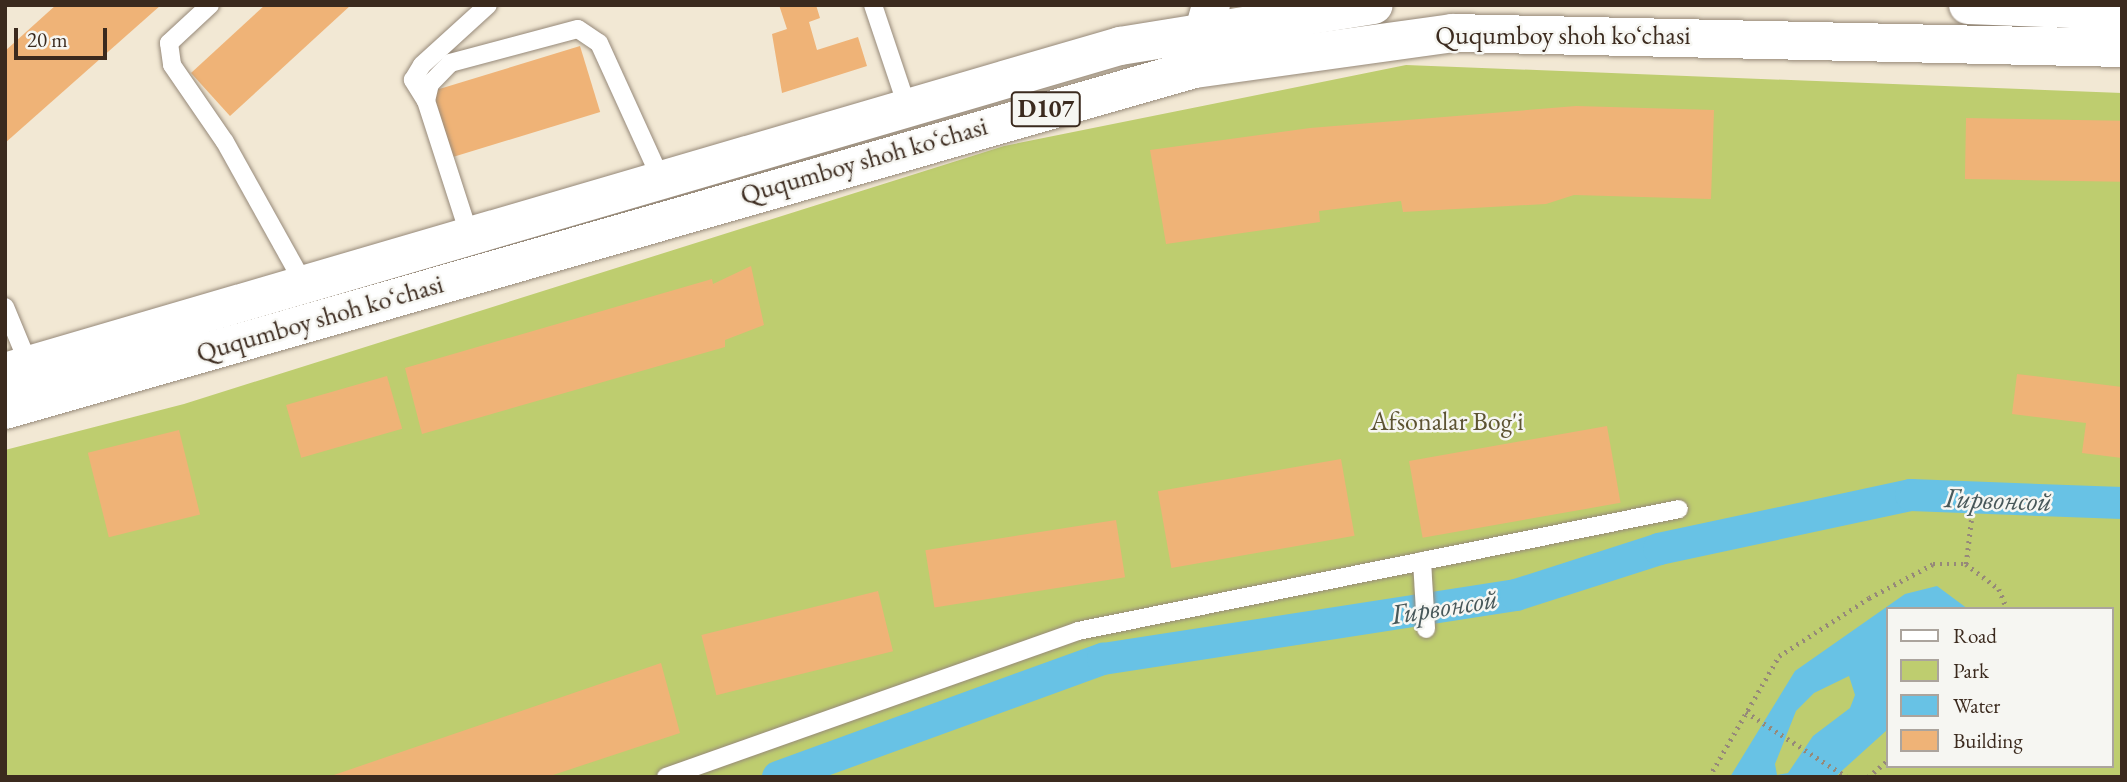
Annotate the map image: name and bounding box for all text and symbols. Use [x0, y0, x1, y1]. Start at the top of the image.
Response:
scale bar [18, 14, 110, 58]
street label: Ququmboy shoh koʻchasi [1435, 20, 1691, 52]
text: 20 m [27, 26, 68, 53]
road number: D107 [1009, 88, 1083, 130]
street label: Ququmboy shoh koʻchasi [737, 111, 991, 211]
street label: Ququmboy shoh koʻchasi [193, 269, 447, 369]
park label: Afsonalar Bog'i [1370, 406, 1524, 438]
water label: Гирвонсой [1944, 480, 2052, 518]
water label: Гирвонсой [1388, 581, 1500, 631]
legend [1885, 607, 2113, 768]
text: Road [1953, 622, 1997, 649]
text: Park [1953, 657, 1989, 684]
text: Water [1953, 692, 2000, 719]
text: Building [1953, 727, 2023, 754]

